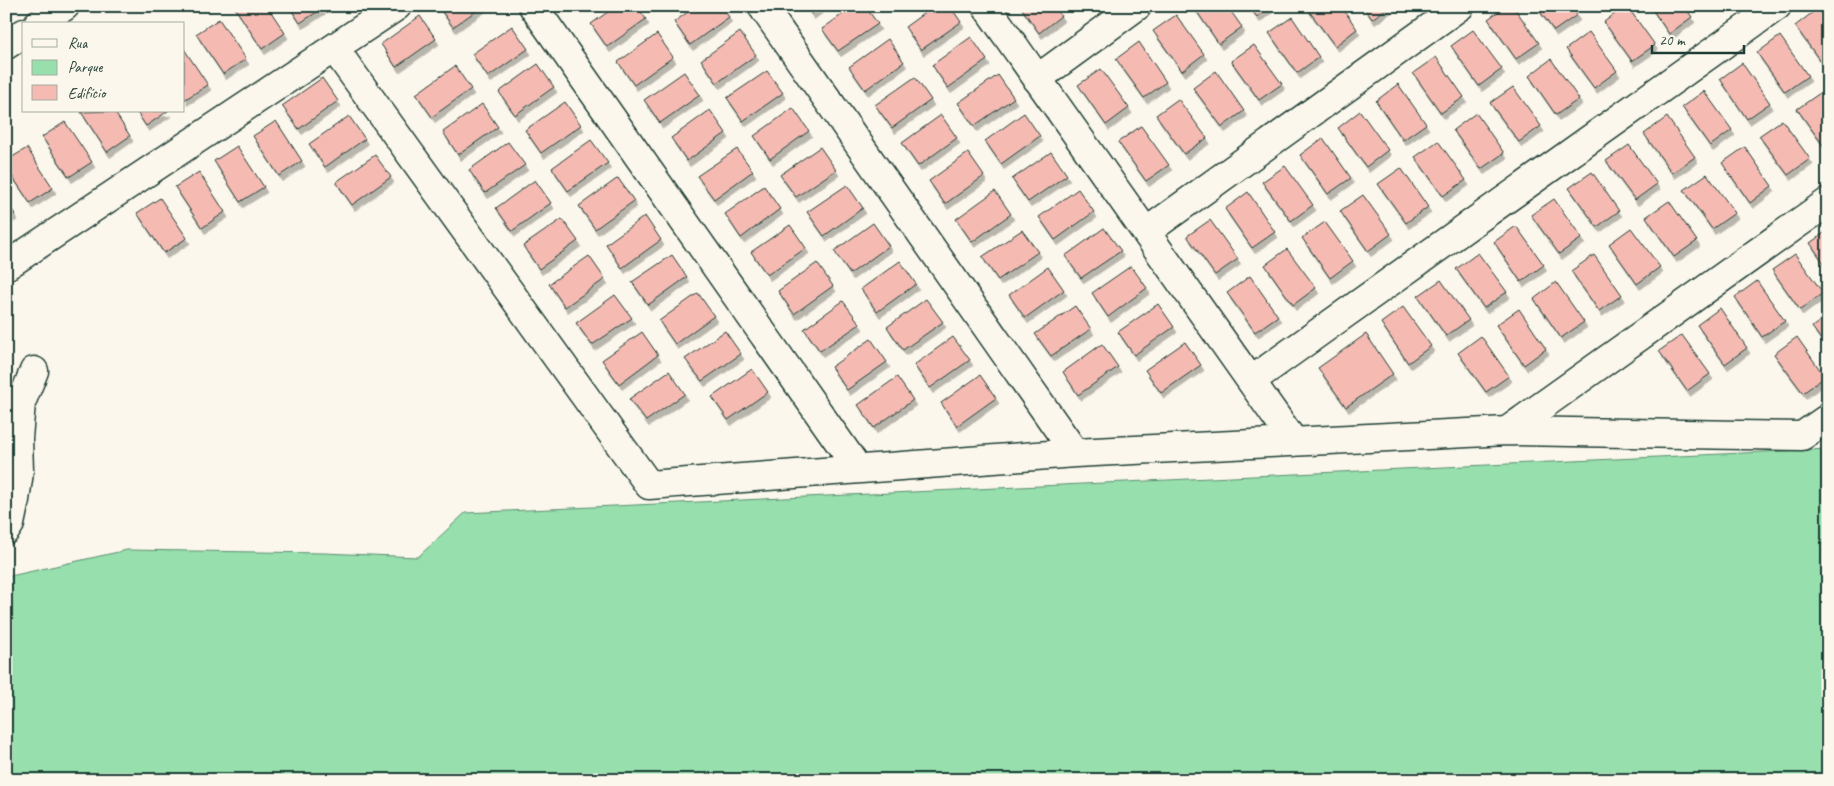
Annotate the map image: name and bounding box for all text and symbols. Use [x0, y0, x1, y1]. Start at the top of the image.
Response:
legend [22, 22, 185, 112]
scale bar [1652, 22, 1744, 54]
text: 20 m [1659, 31, 1686, 50]
text: Rua [68, 34, 88, 53]
text: Parque [68, 58, 104, 77]
text: Edifício [68, 84, 107, 103]

